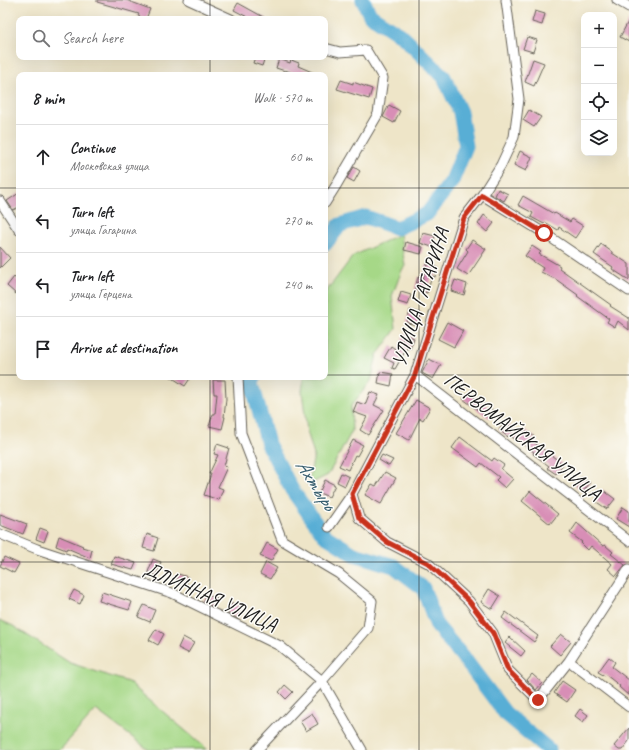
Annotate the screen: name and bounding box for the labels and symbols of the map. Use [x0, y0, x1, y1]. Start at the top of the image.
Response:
street label: УЛИЦА ГАГАРИНА [386, 224, 455, 369]
route start [535, 224, 553, 242]
street label: ПЕРВОМАЙСКАЯ УЛИЦА [439, 367, 607, 506]
water label: Ахтырь [290, 454, 344, 517]
street label: ДЛИННАЯ УЛИЦА [140, 556, 282, 637]
route end [529, 691, 547, 709]

